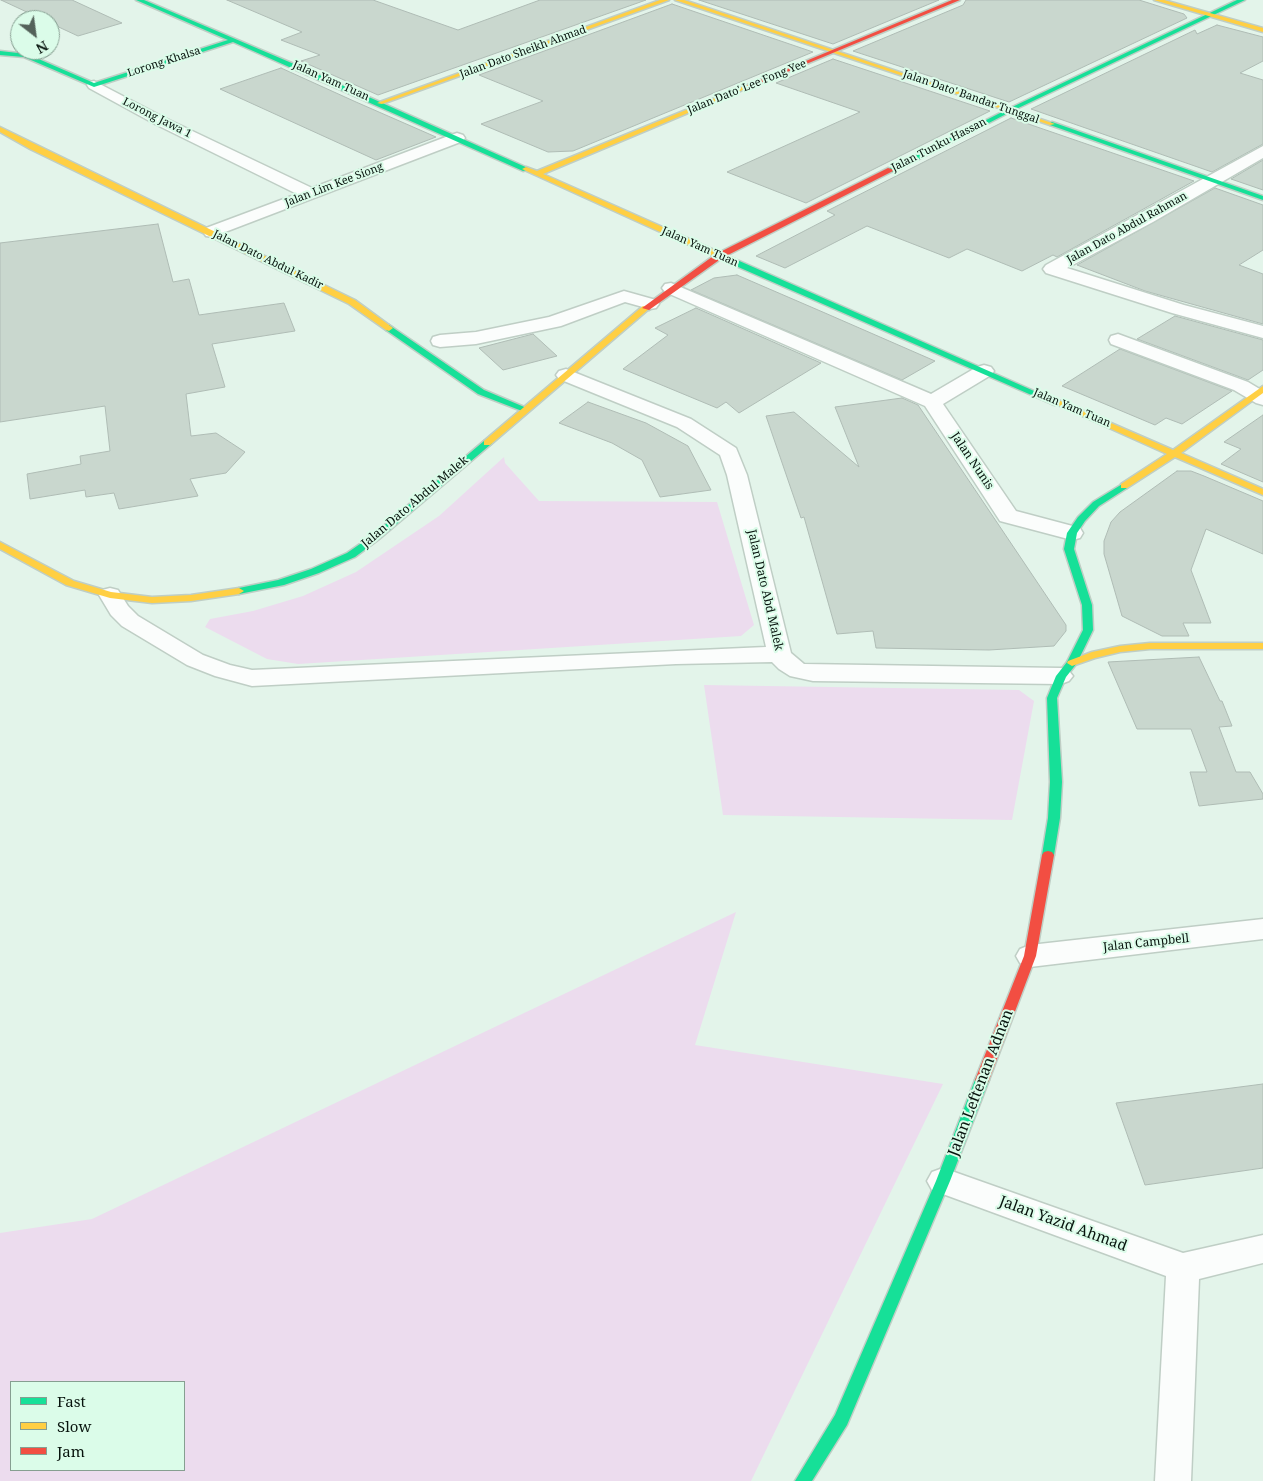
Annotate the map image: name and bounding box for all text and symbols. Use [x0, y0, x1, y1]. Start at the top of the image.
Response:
north arrow [10, 10, 60, 60]
street label: Jalan Dato Sheikh Ahmad [458, 23, 588, 81]
text: N [33, 37, 52, 59]
street label: Lorong Khalsa [126, 44, 202, 80]
street label: Jalan Dato' Lee Fong Yee [686, 57, 808, 117]
street label: Jalan Yam Tuan [291, 58, 371, 104]
street label: Jalan Dato' Bandar Tunggal [901, 67, 1041, 127]
street label: Lorong Jawa 1 [120, 95, 194, 141]
street label: Jalan Tunku Hassan [889, 115, 989, 175]
street label: Jalan Lim Kee Siong [283, 160, 385, 210]
street label: Jalan Dato Abdul Rahman [1065, 189, 1189, 267]
street label: Jalan Yam Tuan [660, 224, 740, 270]
street label: Jalan Dato Abdul Kadir [211, 228, 325, 292]
street label: Jalan Yam Tuan [1032, 386, 1112, 430]
street label: Jalan Nunis [948, 430, 996, 492]
street label: Jalan Dato Abdul Malek [359, 453, 471, 551]
street label: Jalan Dato Abd Malek [744, 528, 786, 652]
street label: Jalan Campbell [1102, 931, 1190, 955]
street label: Jalan Leftenan Adnan [945, 1007, 1017, 1159]
street label: Jalan Yazid Ahmad [997, 1192, 1129, 1256]
legend [10, 1381, 185, 1471]
text: Fast [57, 1391, 86, 1411]
text: Slow [57, 1416, 91, 1436]
text: Jam [57, 1441, 85, 1461]

